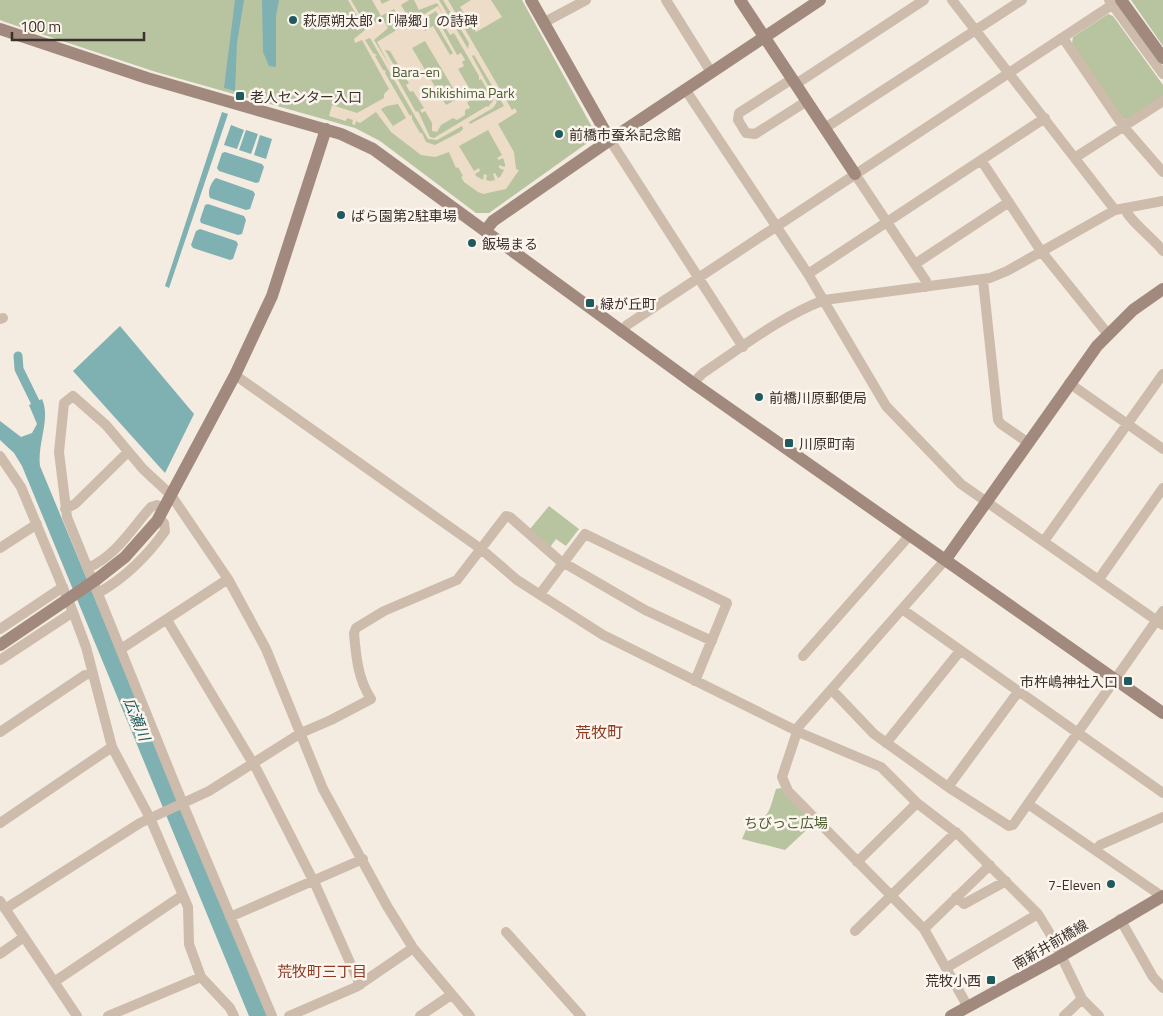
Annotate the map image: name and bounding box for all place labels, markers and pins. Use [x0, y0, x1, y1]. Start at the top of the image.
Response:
place label: 萩原朔太郎・「帰郷」の詩碑 [303, 10, 478, 31]
marker: 萩原朔太郎・「帰郷」の詩碑 [287, 14, 299, 26]
place label: 老人センター入口 [250, 86, 362, 107]
marker: 老人センター入口 [234, 90, 246, 102]
place label: 前橋市蚕糸記念館 [569, 124, 681, 145]
marker: 前橋市蚕糸記念館 [553, 128, 565, 140]
place label: ばら園第2駐車場 [351, 205, 457, 226]
marker: ばら園第2駐車場 [335, 209, 347, 221]
place label: 飯場まる [482, 233, 538, 254]
marker: 飯場まる [466, 237, 478, 249]
place label: 緑が丘町 [600, 293, 656, 314]
marker: 緑が丘町 [584, 297, 596, 309]
place label: 前橋川原郵便局 [769, 387, 867, 408]
marker: 前橋川原郵便局 [753, 391, 765, 403]
place label: 川原町南 [799, 433, 855, 454]
marker: 川原町南 [783, 437, 795, 449]
place label: 市杵嶋神社入口 [1020, 671, 1118, 692]
marker: 市杵嶋神社入口 [1122, 675, 1134, 687]
place label: 7-Eleven [1048, 874, 1101, 895]
marker: 7-Eleven [1105, 878, 1117, 890]
place label: 荒牧小西 [925, 970, 981, 991]
marker: 荒牧小西 [985, 974, 997, 986]

